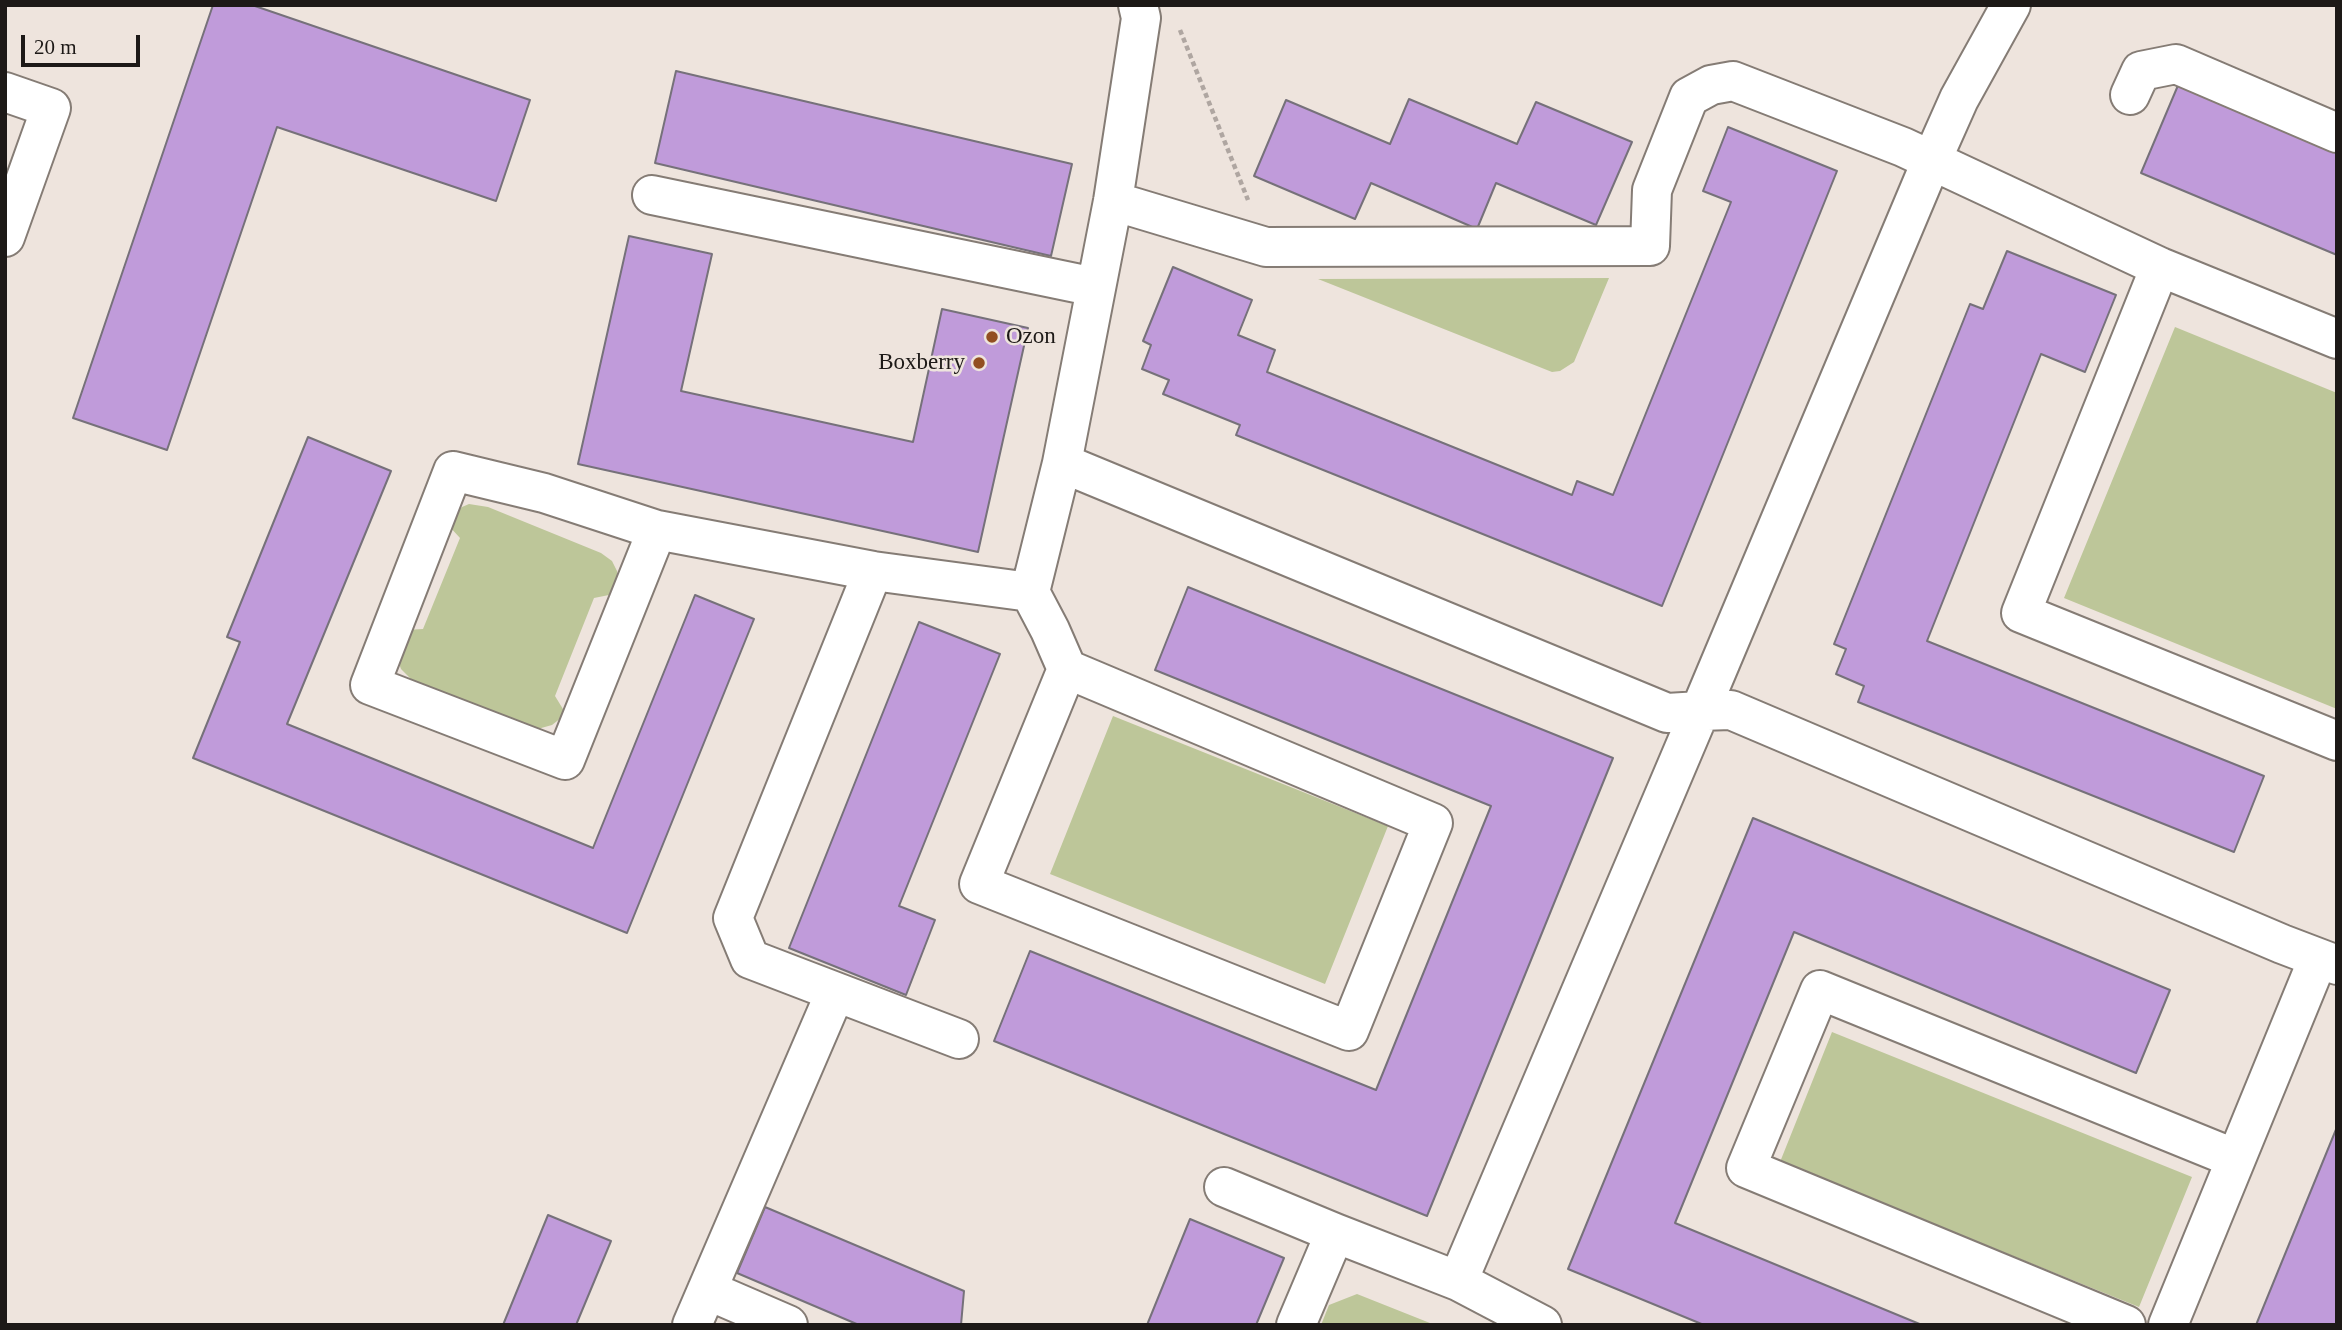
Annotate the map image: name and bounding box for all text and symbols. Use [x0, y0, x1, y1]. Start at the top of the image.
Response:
scale bar [24, 21, 144, 65]
text: 20 m [34, 35, 77, 59]
place label: Ozon [1006, 323, 1056, 351]
marker: Ozon [984, 329, 1000, 345]
place label: Boxberry [878, 349, 965, 377]
marker: Boxberry [971, 355, 987, 371]

